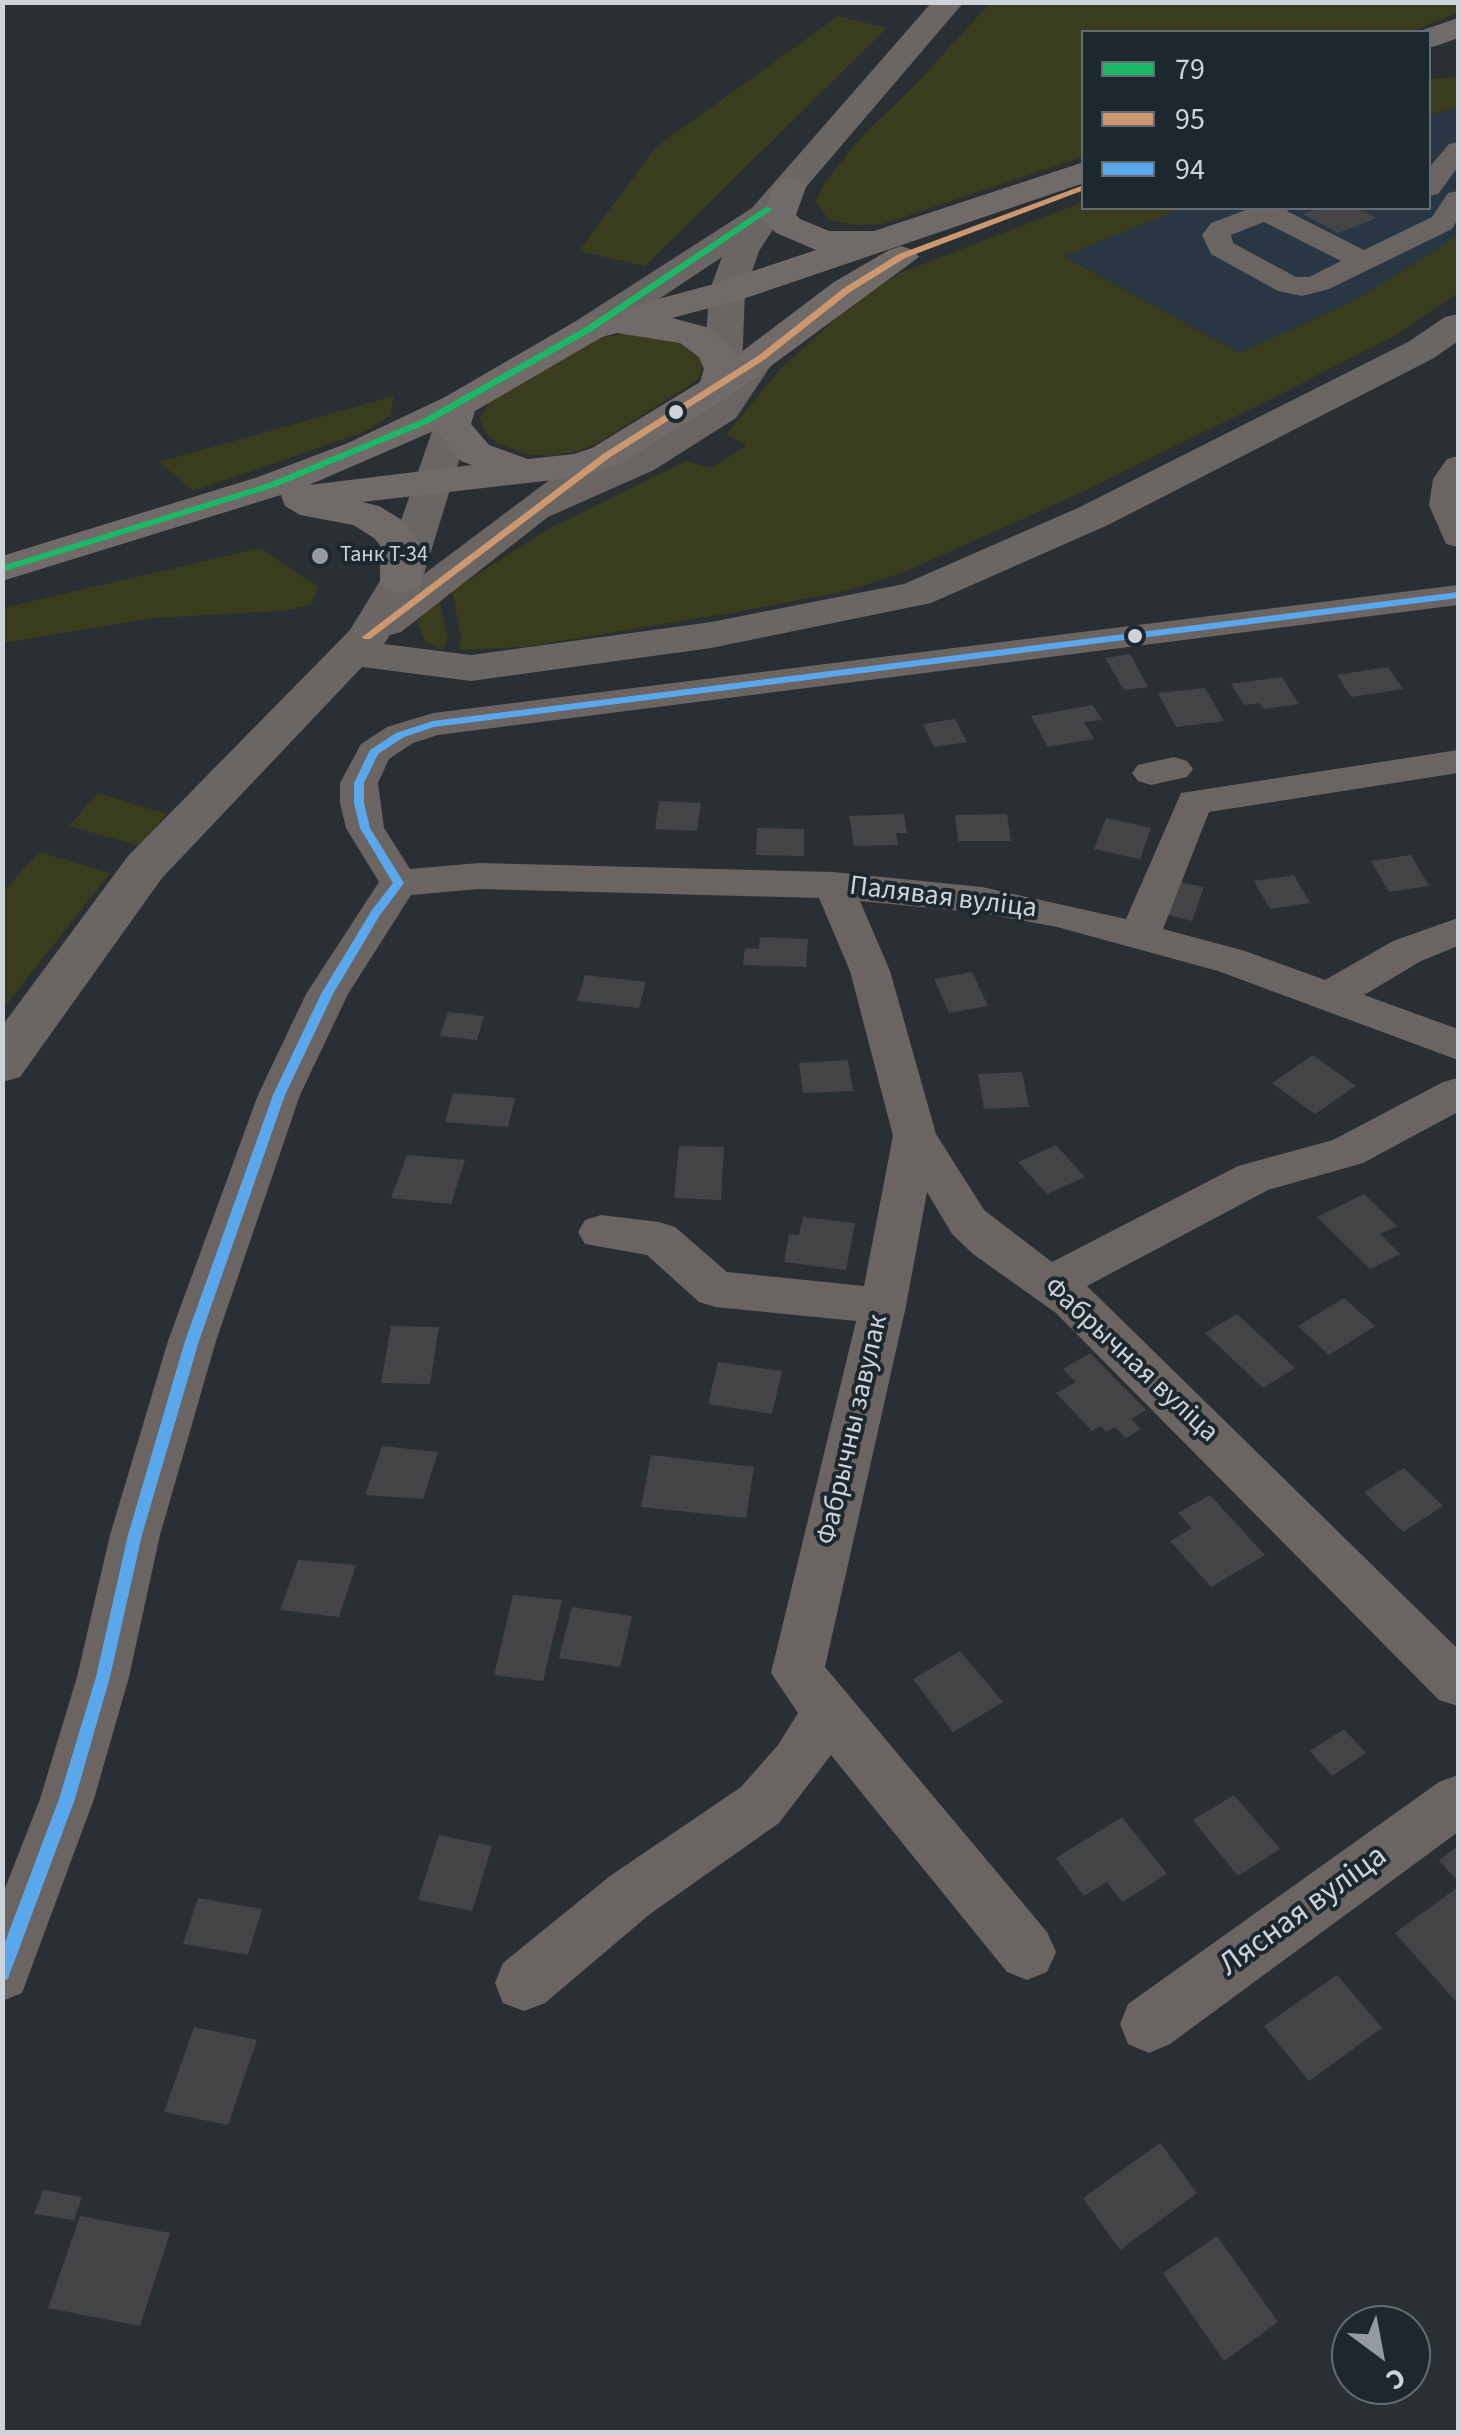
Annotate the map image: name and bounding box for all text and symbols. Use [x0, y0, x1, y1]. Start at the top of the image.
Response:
legend [1081, 30, 1431, 210]
text: 79 [1175, 48, 1205, 91]
text: 95 [1175, 98, 1205, 141]
text: 94 [1175, 148, 1205, 191]
unlabelled marker [666, 402, 686, 422]
place label: Танк Т-34 [340, 543, 428, 569]
marker: Танк Т-34 [309, 545, 331, 567]
unlabelled marker [1125, 626, 1145, 646]
street label: Палявая вуліца [847, 871, 1039, 927]
street label: Фабрычная вуліца [1036, 1271, 1224, 1451]
street label: Фабрычны завулак [811, 1312, 897, 1548]
street label: Лясная вуліца [1213, 1838, 1395, 1986]
north arrow [1331, 2305, 1431, 2405]
text: С [1378, 2357, 1413, 2400]

